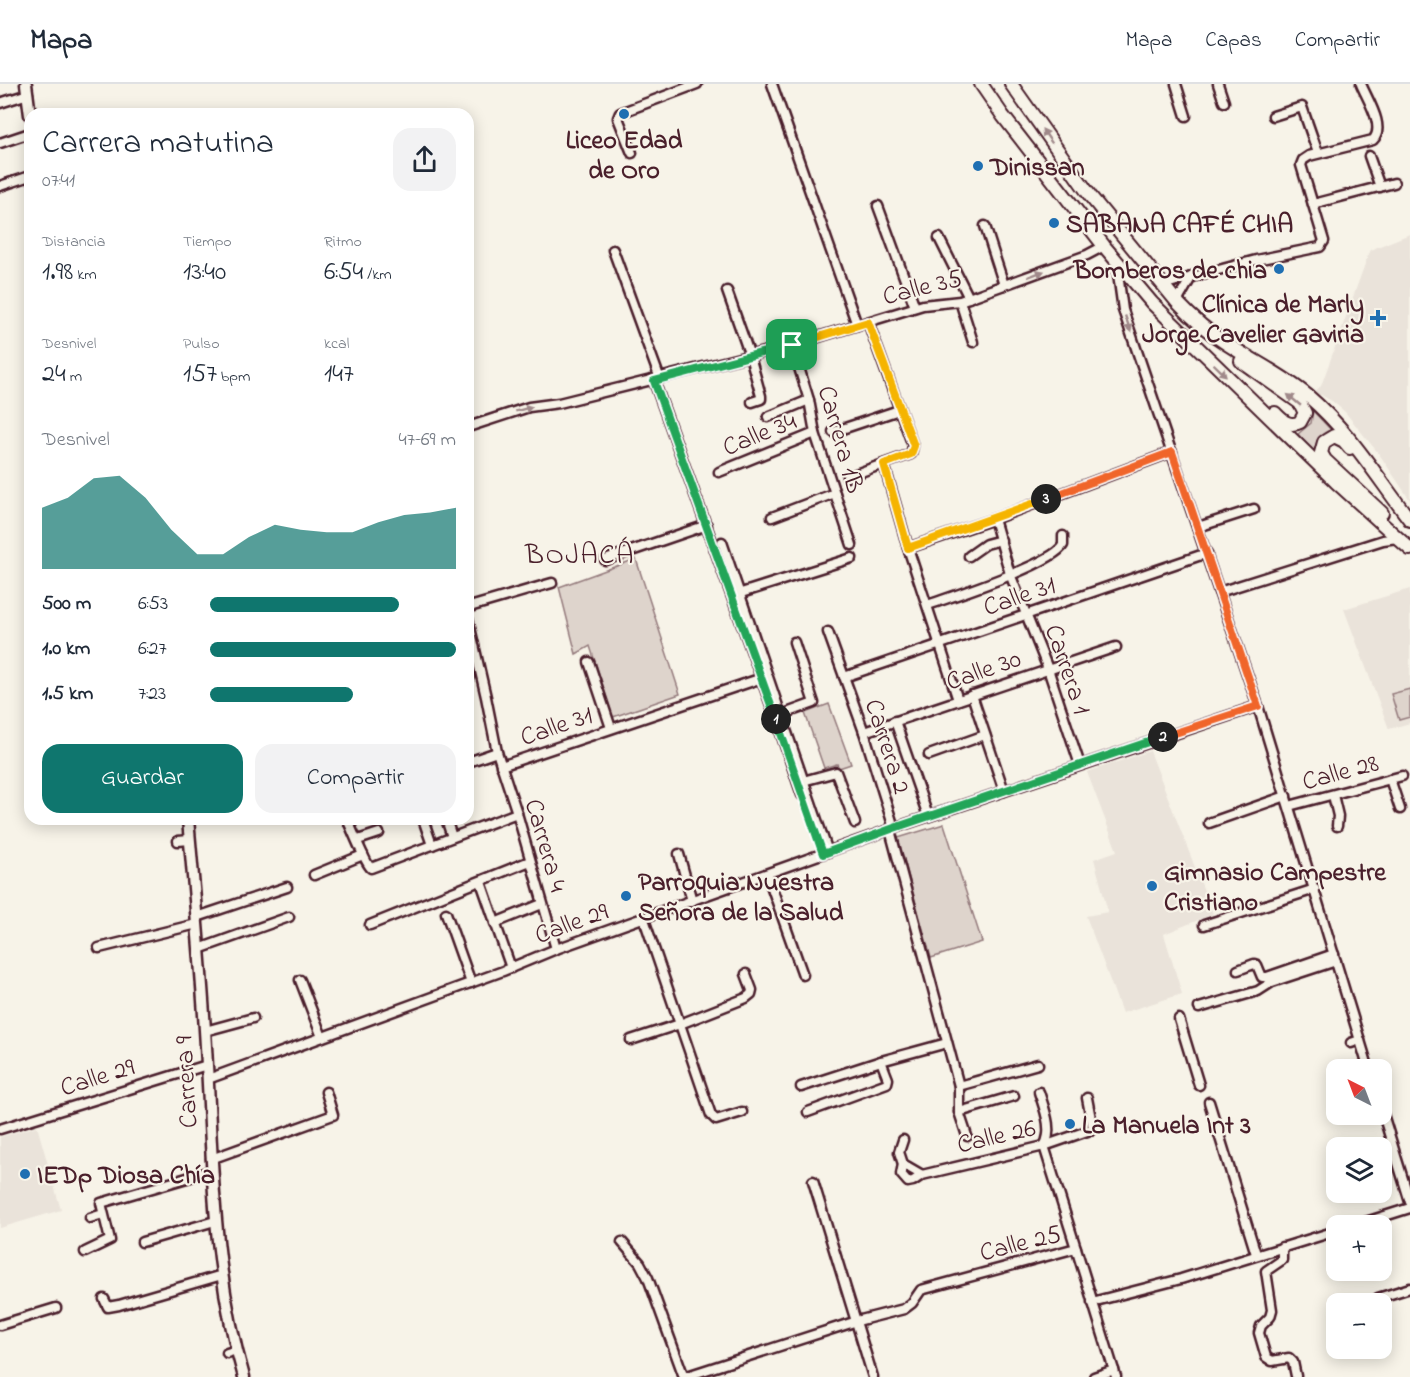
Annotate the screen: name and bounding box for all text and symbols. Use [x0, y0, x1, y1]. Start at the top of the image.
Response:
text: Mapa [30, 21, 92, 62]
text: Mapa [1125, 26, 1172, 56]
text: Capas [1205, 26, 1262, 56]
text: Compartir [1295, 26, 1380, 56]
marker: Liceo Edad de Oro [617, 107, 631, 121]
text: Carrera matutina [42, 120, 274, 168]
place label: Liceo Edad de Oro [566, 123, 683, 191]
button: share [393, 128, 456, 191]
one-way arrow [1041, 128, 1053, 144]
place label: Dinissan [989, 150, 1085, 188]
marker: Dinissan [971, 159, 985, 173]
text: 07:41 [42, 167, 75, 196]
place label: SABANA CAFÉ CHIA [1066, 207, 1293, 245]
marker: SABANA CAFÉ CHIA [1047, 216, 1061, 230]
text: Distancia [42, 230, 105, 254]
text: Tiempo [183, 230, 232, 254]
text: Ritmo [324, 230, 362, 254]
place label: Bomberos de chia [1073, 253, 1267, 291]
text: 1.98 [42, 254, 73, 292]
text: 13:40 [183, 254, 226, 292]
text: 6:54 [324, 254, 363, 292]
street label: Calle 35 [879, 261, 967, 317]
marker: Bomberos de chia [1272, 262, 1286, 276]
text: km [73, 263, 97, 287]
text: /km [363, 263, 392, 287]
one-way arrow [1027, 268, 1045, 278]
place label: Clínica de Marly Jorge Cavelier Gaviria [1142, 287, 1364, 356]
marker: Clínica de Marly Jorge Cavelier Gaviria [1369, 309, 1387, 327]
one-way arrow [1124, 315, 1133, 333]
pin [766, 319, 817, 370]
icon: arrive [775, 328, 808, 361]
text: Desnivel [42, 332, 96, 356]
text: Pulso [183, 332, 220, 356]
text: kcal [324, 332, 349, 356]
text: 24 [42, 356, 66, 394]
text: 157 [183, 356, 217, 394]
text: 147 [324, 356, 354, 394]
one-way arrow [1212, 363, 1226, 377]
text: m [66, 365, 82, 389]
text: bpm [217, 365, 250, 389]
street label: Carrera 1B [806, 382, 873, 498]
one-way arrow [1287, 393, 1302, 407]
one-way arrow [515, 404, 533, 413]
street label: Calle 34 [717, 404, 803, 468]
text: Desnivel [42, 426, 110, 455]
text: 47–69 m [398, 426, 456, 455]
pin: 3 [1031, 484, 1061, 514]
text: 3 [1043, 487, 1049, 511]
district label: BOJACÁ [524, 536, 635, 577]
street label: Calle 31 [979, 568, 1061, 628]
text: 500 m [42, 590, 91, 619]
text: 6:53 [138, 590, 168, 619]
street label: Carrera 1 [1033, 620, 1099, 720]
text: 1.0 km [42, 635, 90, 664]
text: 6:27 [138, 635, 167, 664]
street label: Calle 30 [941, 641, 1027, 702]
text: 1.5 km [42, 680, 93, 709]
text: 7:23 [138, 680, 166, 709]
street label: Carrera 2 [853, 695, 919, 799]
street label: Calle 31 [516, 698, 598, 758]
pin: 1 [761, 704, 791, 734]
text: 1 [773, 707, 779, 731]
pin: 2 [1148, 722, 1178, 752]
text: 2 [1159, 725, 1167, 749]
button: Guardar [42, 744, 243, 813]
button: Compartir [255, 744, 456, 813]
street label: Calle 28 [1298, 745, 1384, 802]
street label: Carrera 4 [513, 795, 576, 897]
place label: Gimnasio Campestre Cristiano [1164, 855, 1387, 923]
place label: Parroquia Nuestra Señora de la Salud [638, 865, 844, 933]
marker: Gimnasio Campestre Cristiano [1145, 879, 1159, 893]
marker: Parroquia Nuestra Señora de la Salud [619, 889, 633, 903]
street label: Calle 29 [530, 894, 614, 956]
street label: Carrera 9 [167, 1034, 209, 1129]
street label: Calle 29 [56, 1050, 140, 1108]
north arrow [1326, 1059, 1392, 1125]
map controls [1326, 1059, 1392, 1359]
place label: La Manuela Int 3 [1082, 1108, 1251, 1146]
street label: Calle 26 [954, 1110, 1040, 1165]
marker: La Manuela Int 3 [1063, 1117, 1077, 1131]
button: layers [1326, 1137, 1392, 1203]
place label: IEDp Diosa Chía [37, 1158, 215, 1196]
marker: IEDp Diosa Chía [18, 1167, 32, 1181]
button: + [1326, 1215, 1392, 1281]
street label: Calle 25 [976, 1216, 1066, 1273]
button: − [1326, 1293, 1392, 1359]

